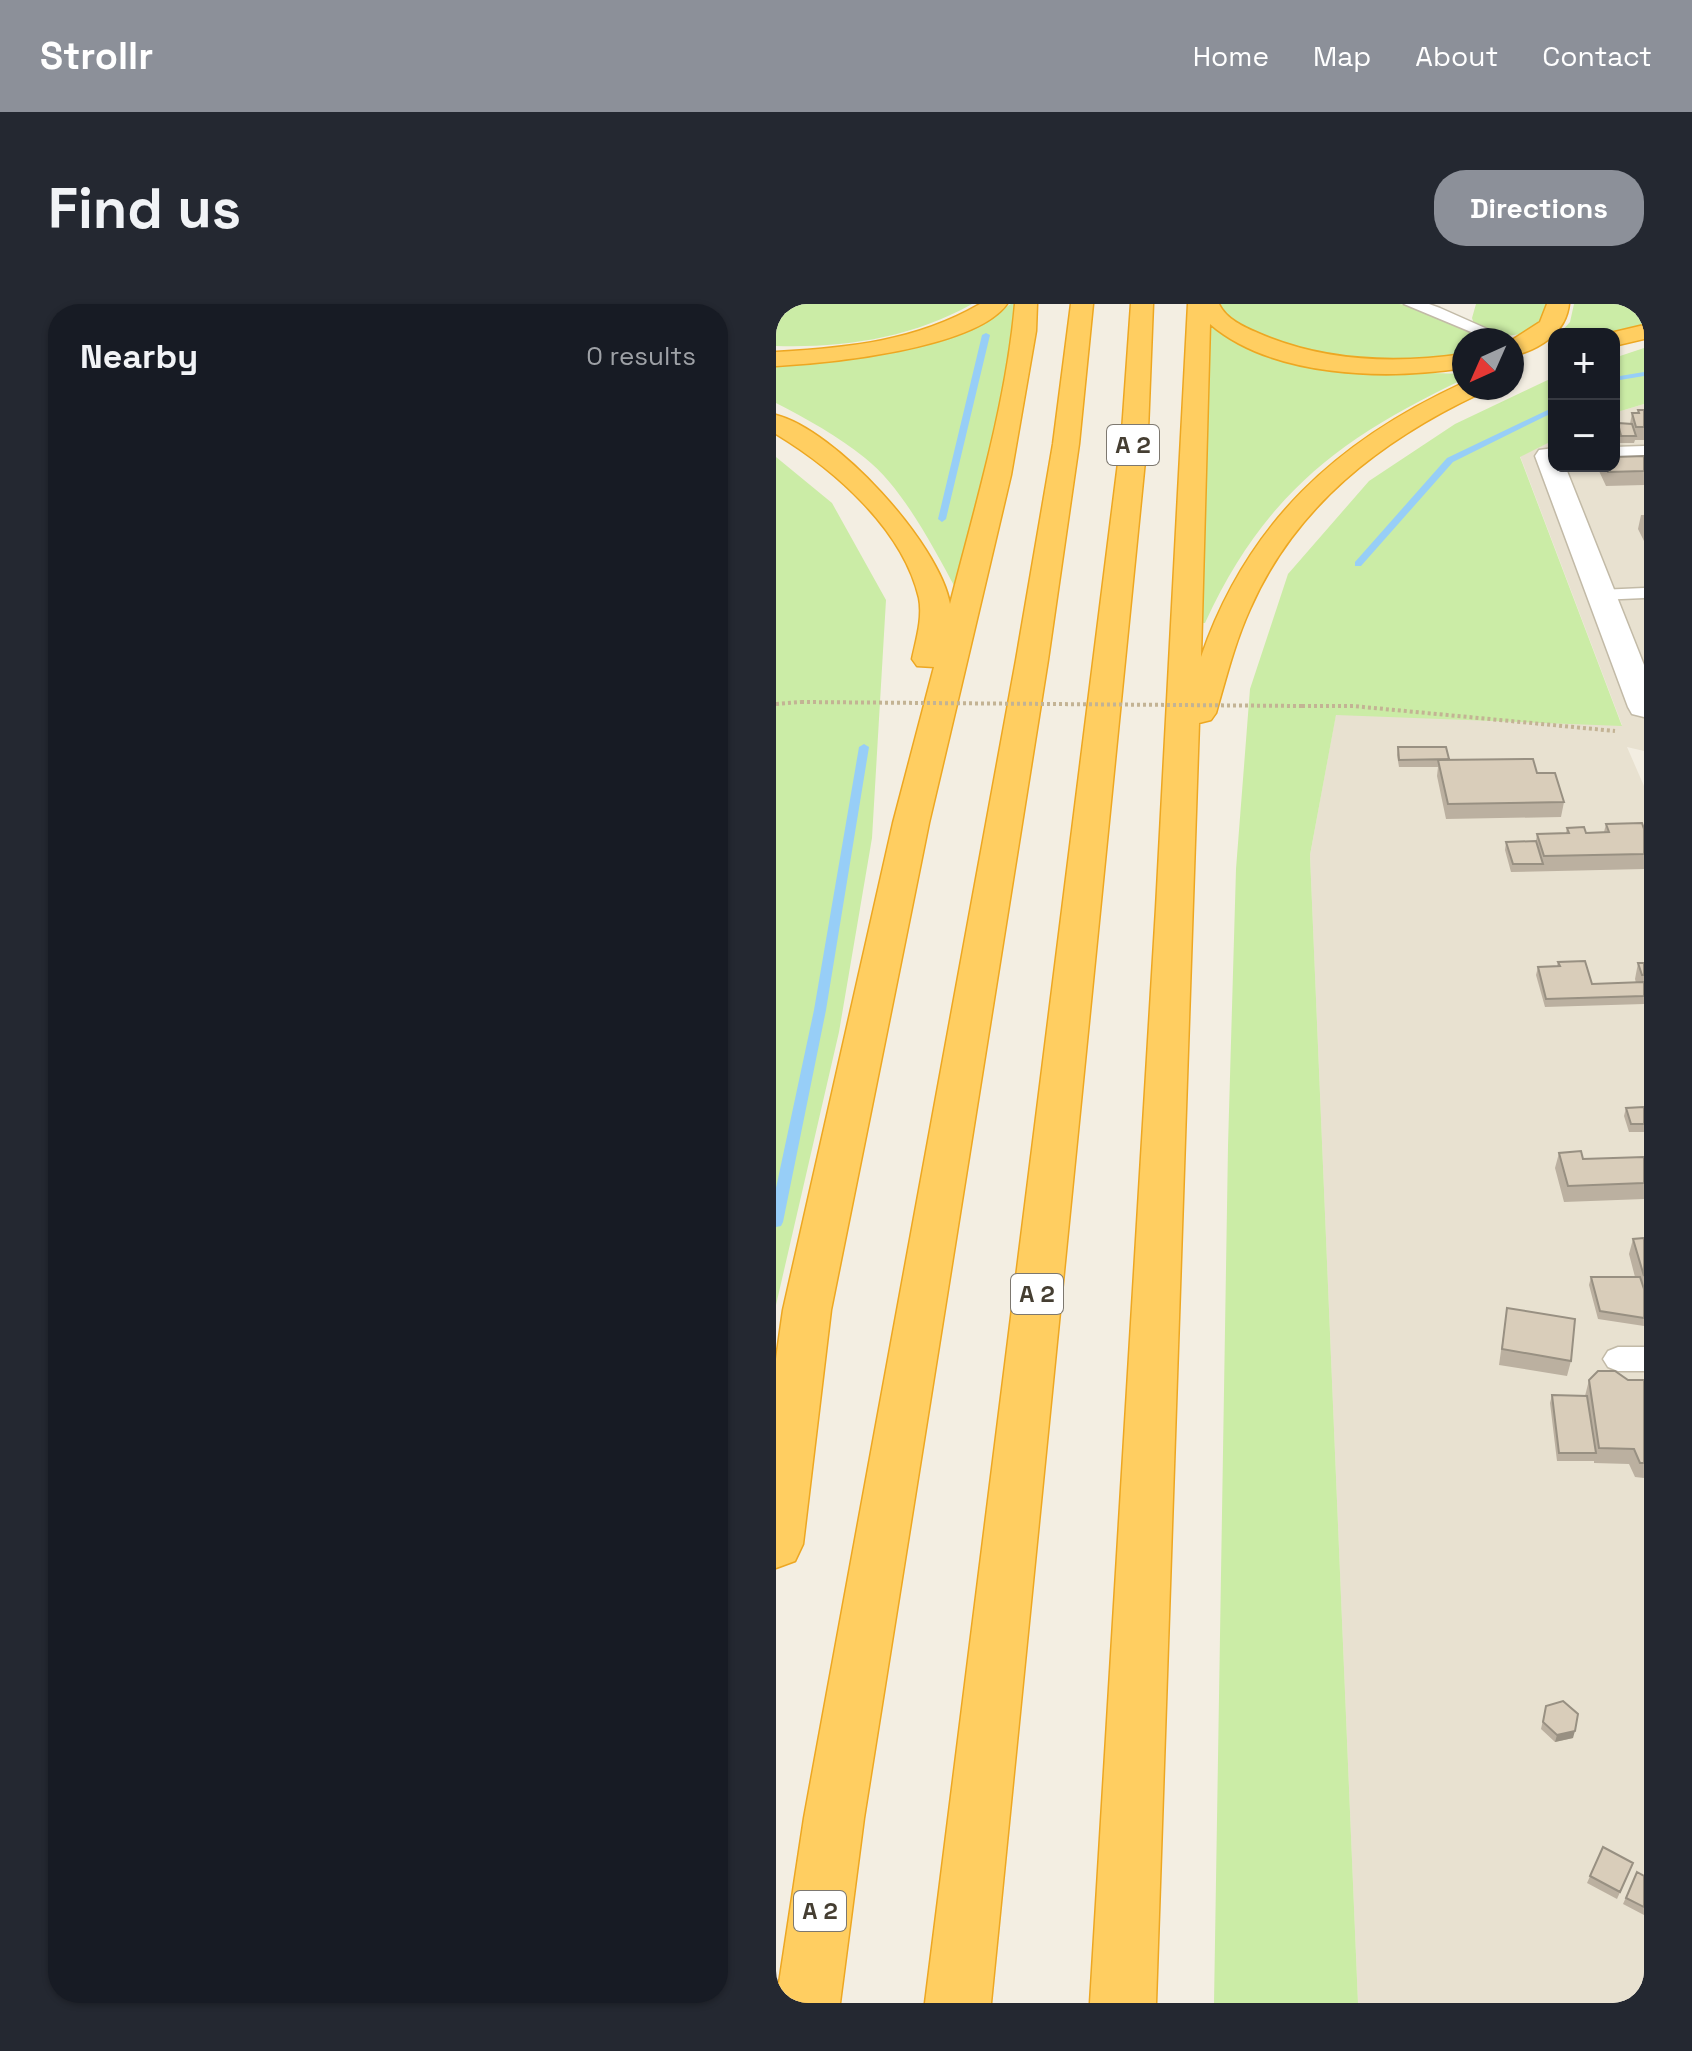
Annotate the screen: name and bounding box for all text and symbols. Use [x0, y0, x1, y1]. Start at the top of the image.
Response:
text: Strollr [40, 32, 153, 80]
text: Home [1193, 38, 1269, 74]
text: Map [1313, 38, 1371, 74]
text: About [1415, 38, 1498, 74]
text: Contact [1542, 38, 1652, 74]
button: Directions [1434, 170, 1644, 246]
text: Find us [48, 173, 241, 244]
north arrow [1452, 328, 1524, 400]
map controls [1548, 328, 1620, 472]
button: + [1548, 328, 1620, 400]
text: Nearby [80, 335, 198, 378]
text: 0 results [586, 339, 696, 373]
button: − [1548, 400, 1620, 472]
road number: A 2 [1107, 425, 1159, 465]
road number: A 2 [1011, 1274, 1063, 1314]
road number: A 2 [794, 1891, 846, 1931]

